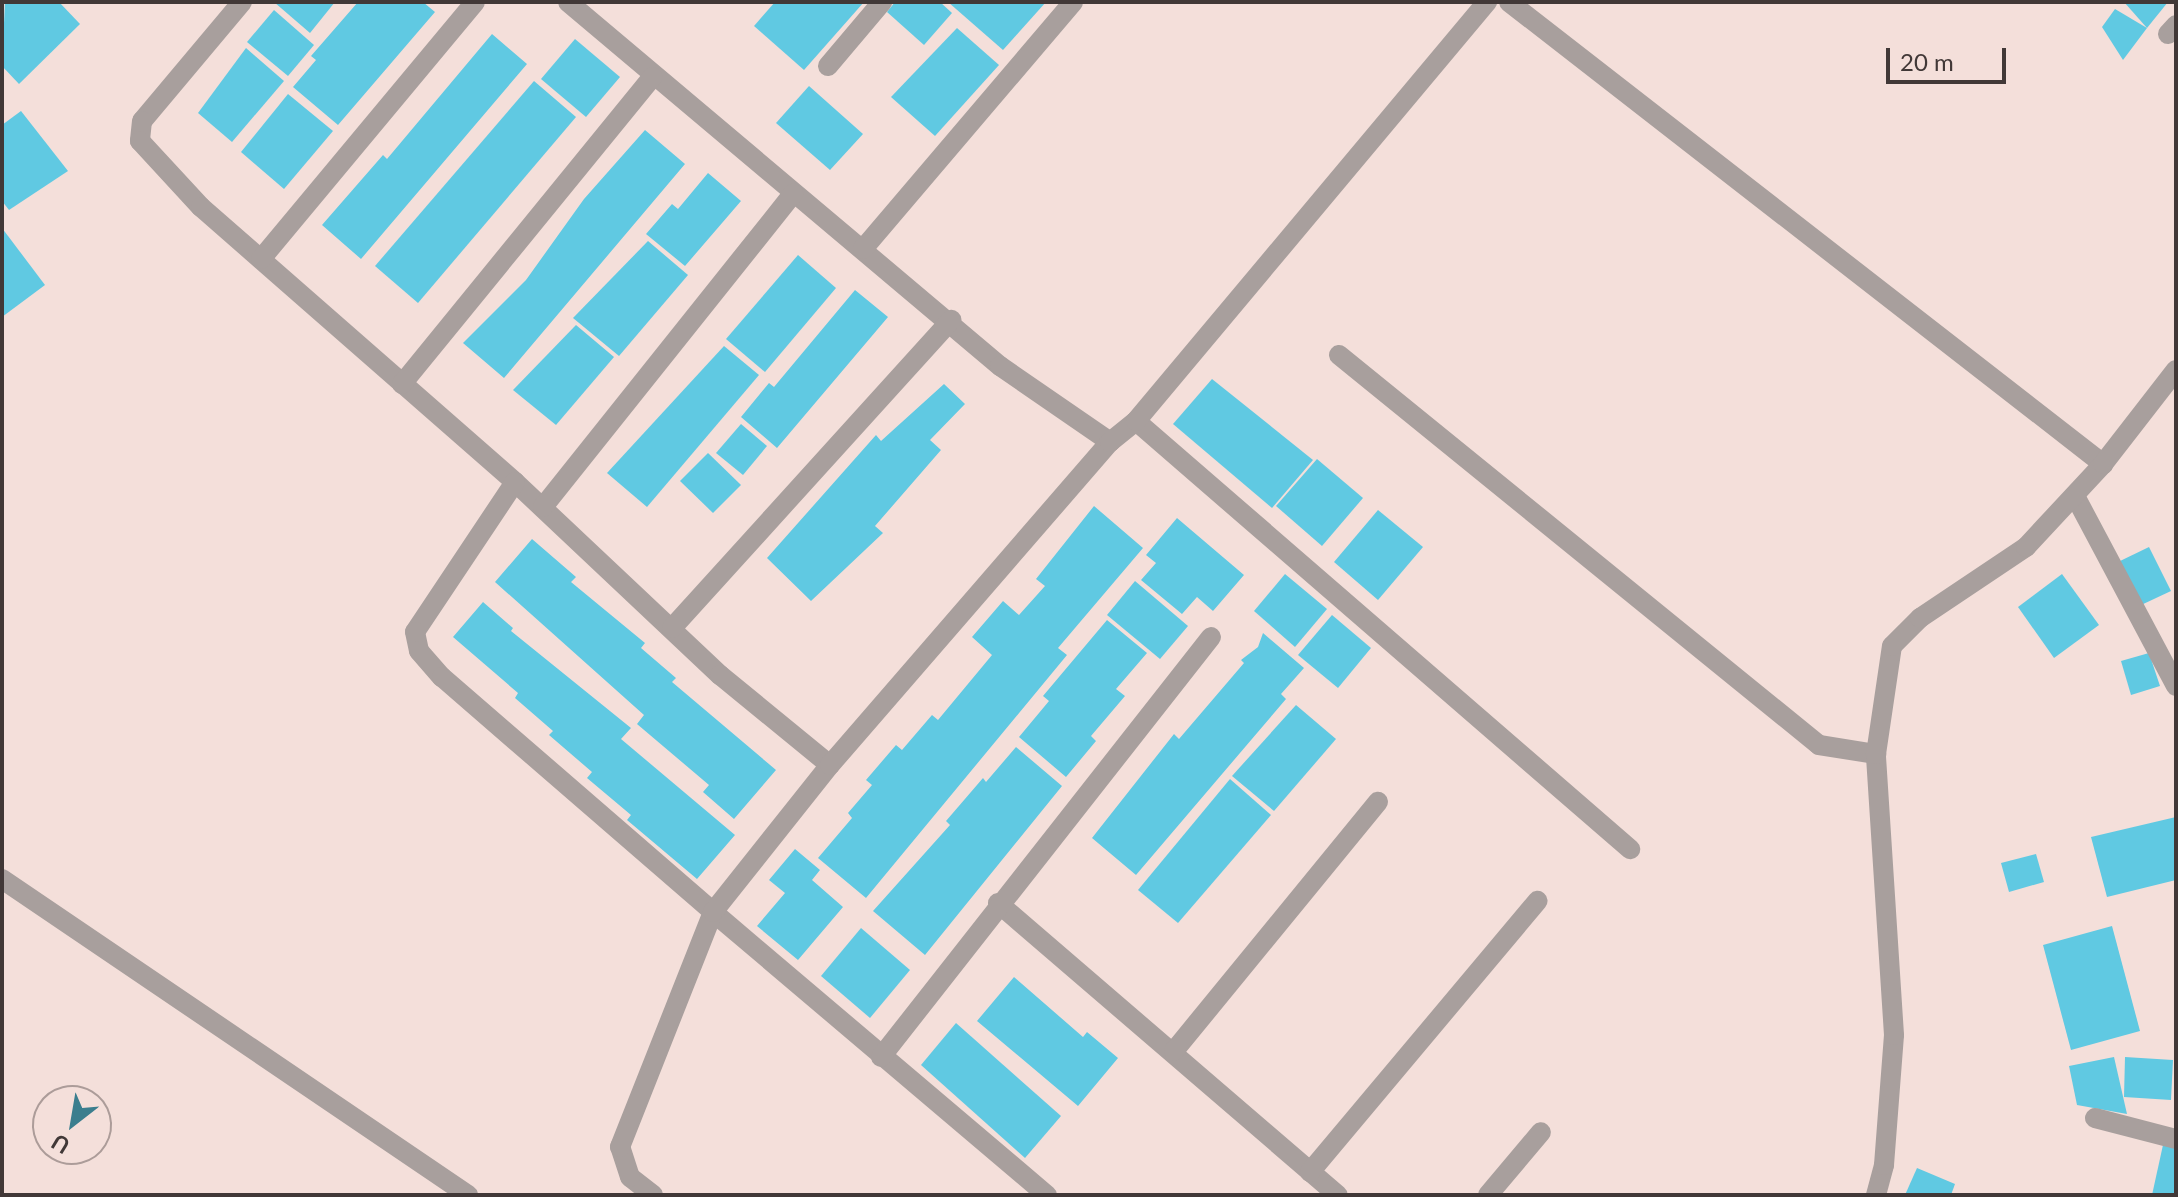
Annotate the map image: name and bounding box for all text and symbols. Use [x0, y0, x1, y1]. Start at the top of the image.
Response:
scale bar [1890, 32, 2010, 82]
text: 20 m [1900, 47, 1954, 76]
north arrow [32, 1085, 112, 1165]
text: U [46, 1129, 74, 1160]

